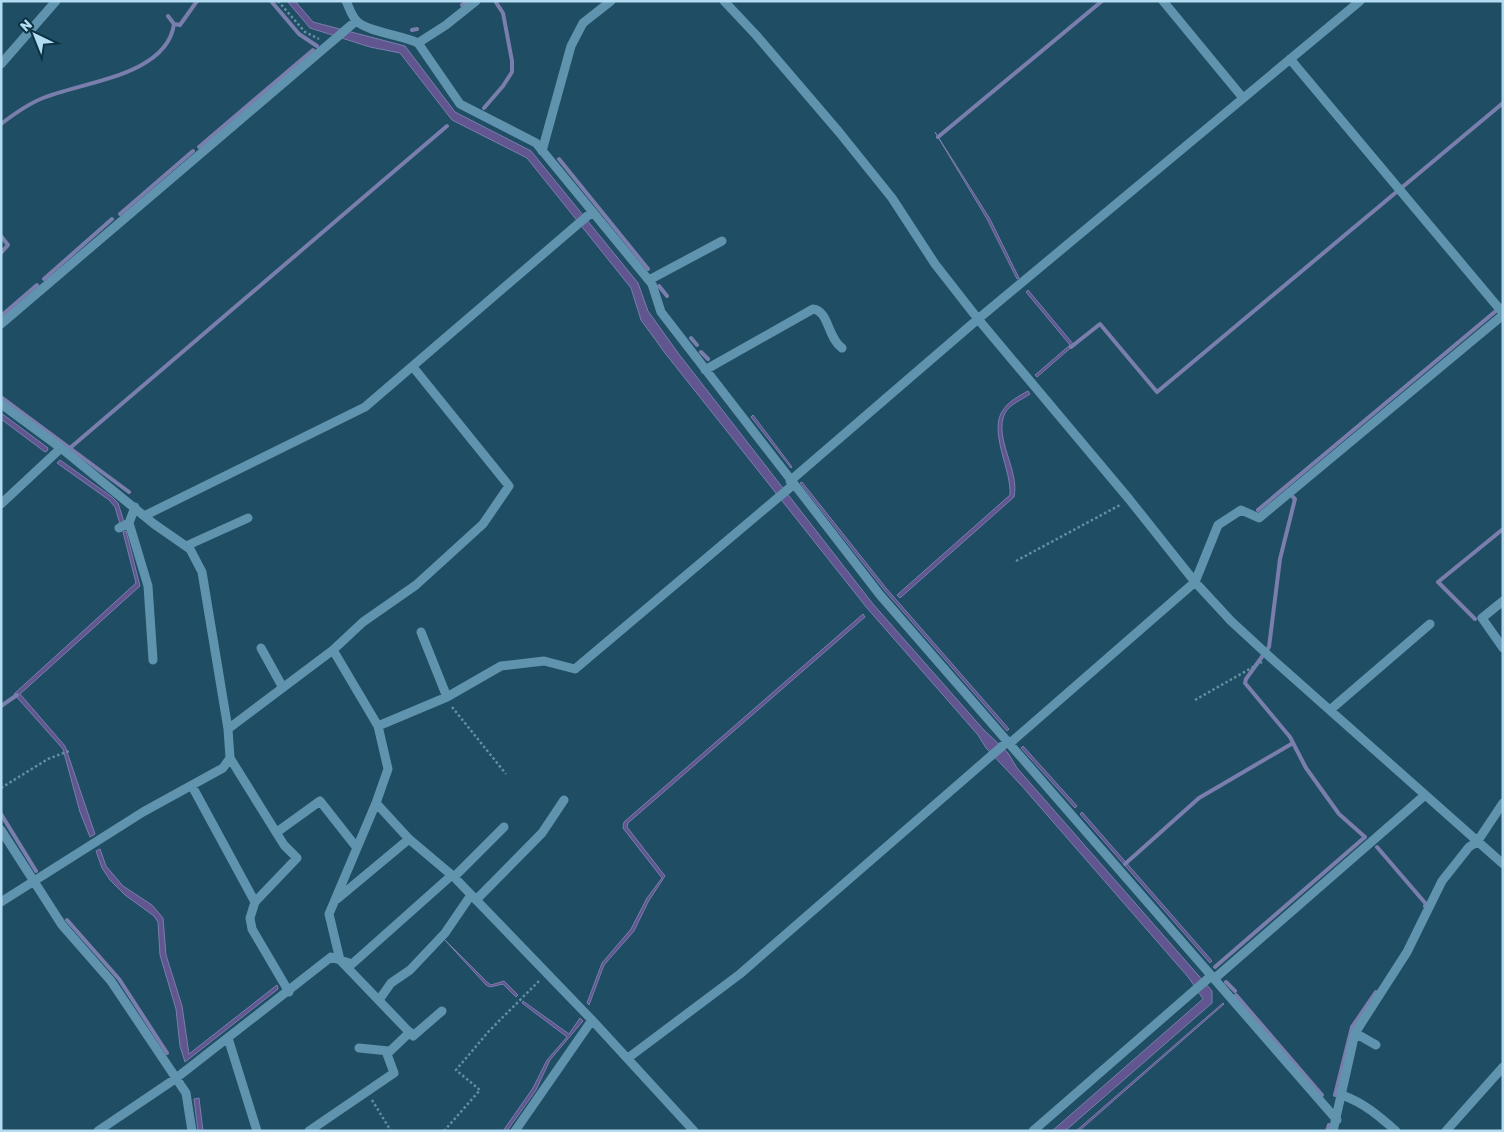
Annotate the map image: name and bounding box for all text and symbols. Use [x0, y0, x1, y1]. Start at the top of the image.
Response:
north arrow [10, 10, 60, 60]
text: N [17, 16, 36, 36]

